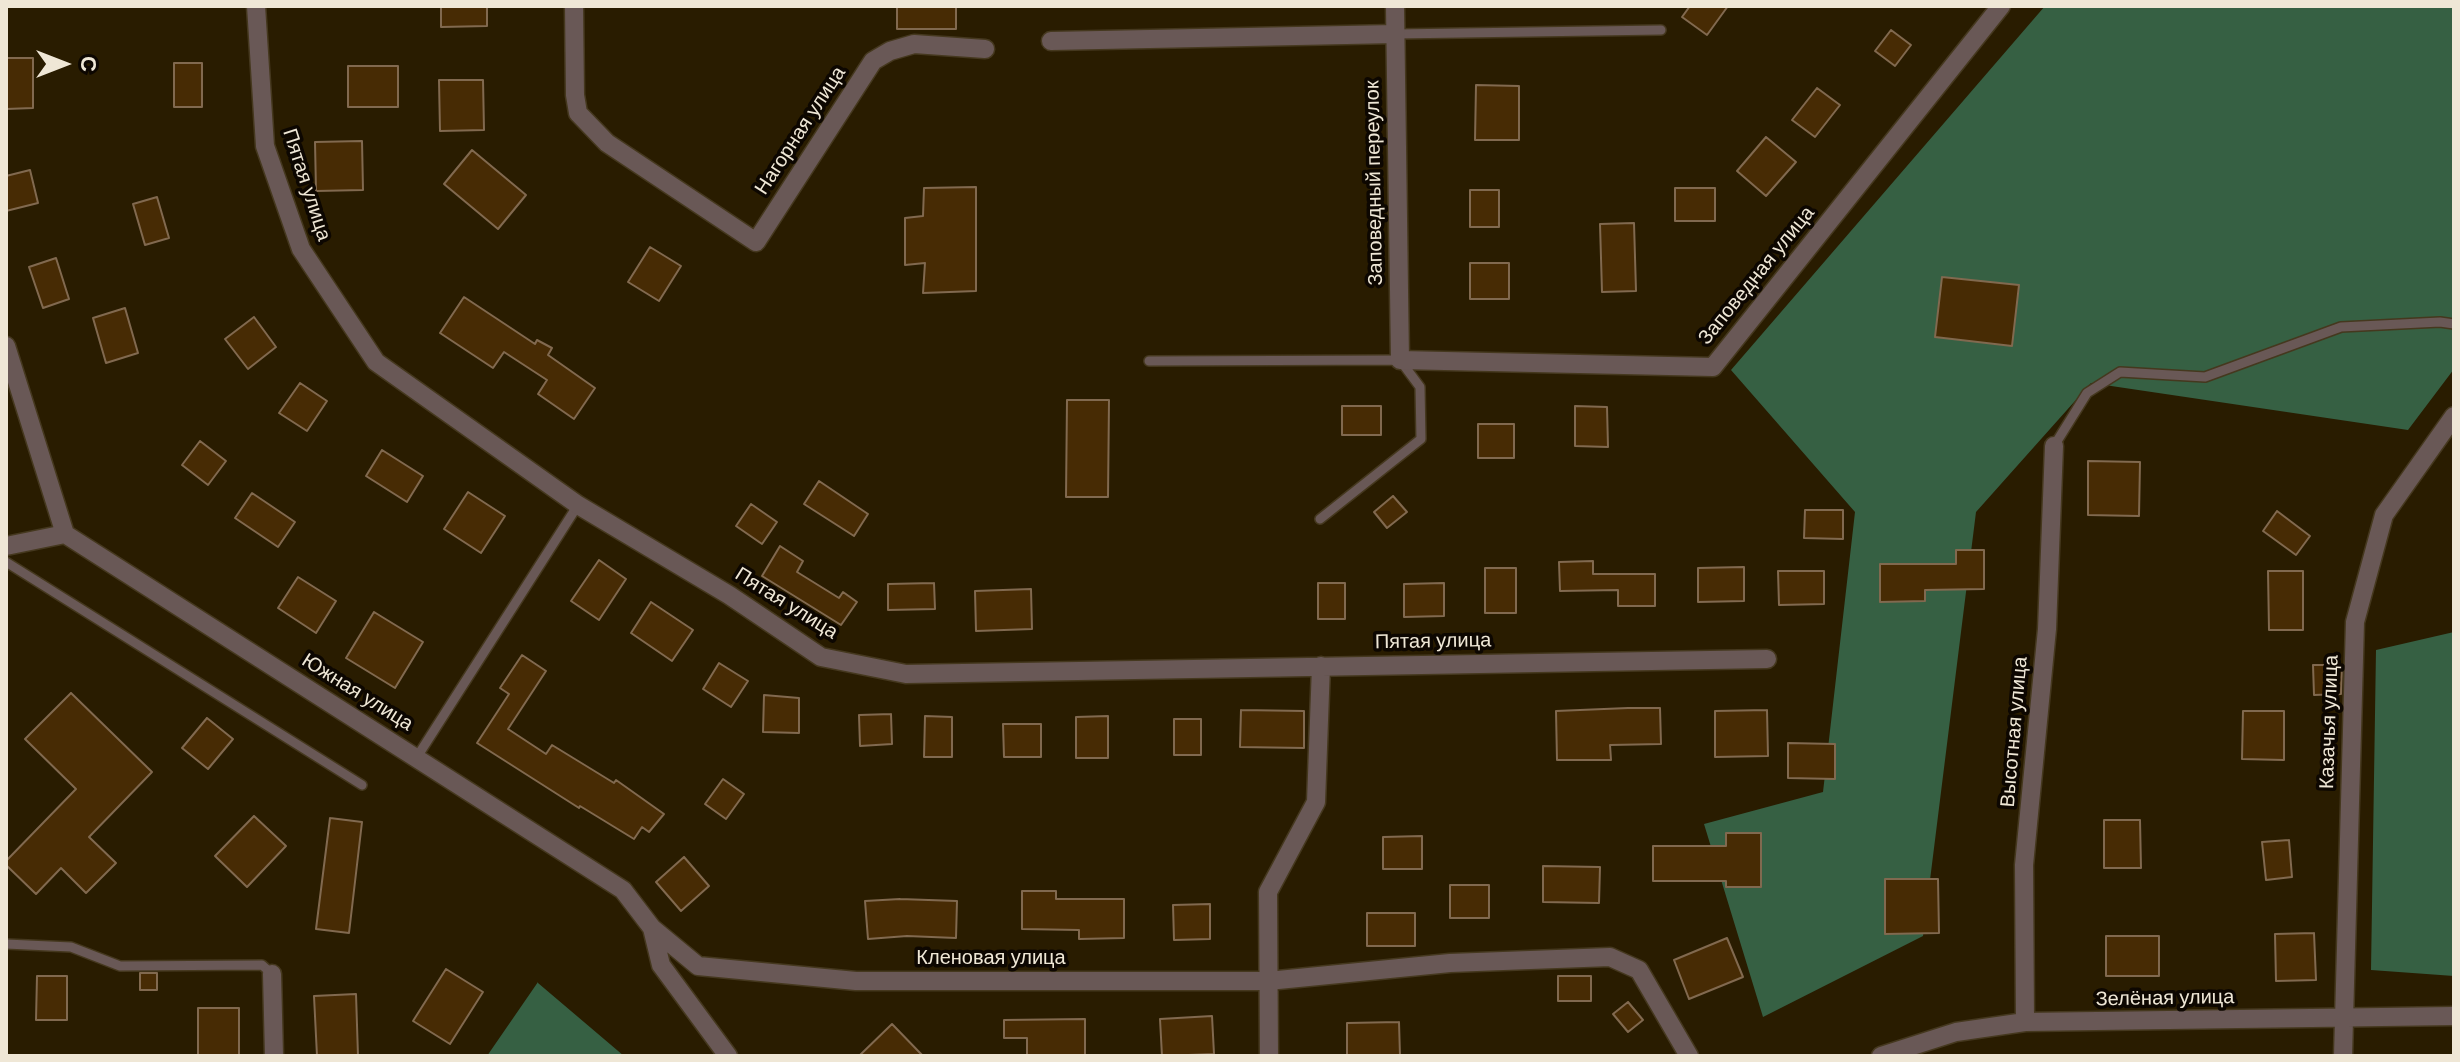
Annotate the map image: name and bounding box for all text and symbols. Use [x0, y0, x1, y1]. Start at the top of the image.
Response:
north arrow [24, 24, 104, 104]
text: С [74, 56, 103, 72]
street label: Нагорная улица [751, 62, 851, 200]
street label: Заповедный переулок [1361, 80, 1389, 286]
street label: Пятая улица [277, 126, 335, 244]
street label: Заповедная улица [1694, 202, 1820, 350]
street label: Пятая улица [730, 563, 842, 645]
street label: Пятая улица [1375, 629, 1491, 655]
street label: Южная улица [297, 649, 417, 737]
street label: Казачья улица [2316, 654, 2344, 790]
street label: Высотная улица [1996, 656, 2034, 808]
street label: Кленовая улица [916, 947, 1066, 971]
street label: Зелёная улица [2095, 986, 2235, 1012]

